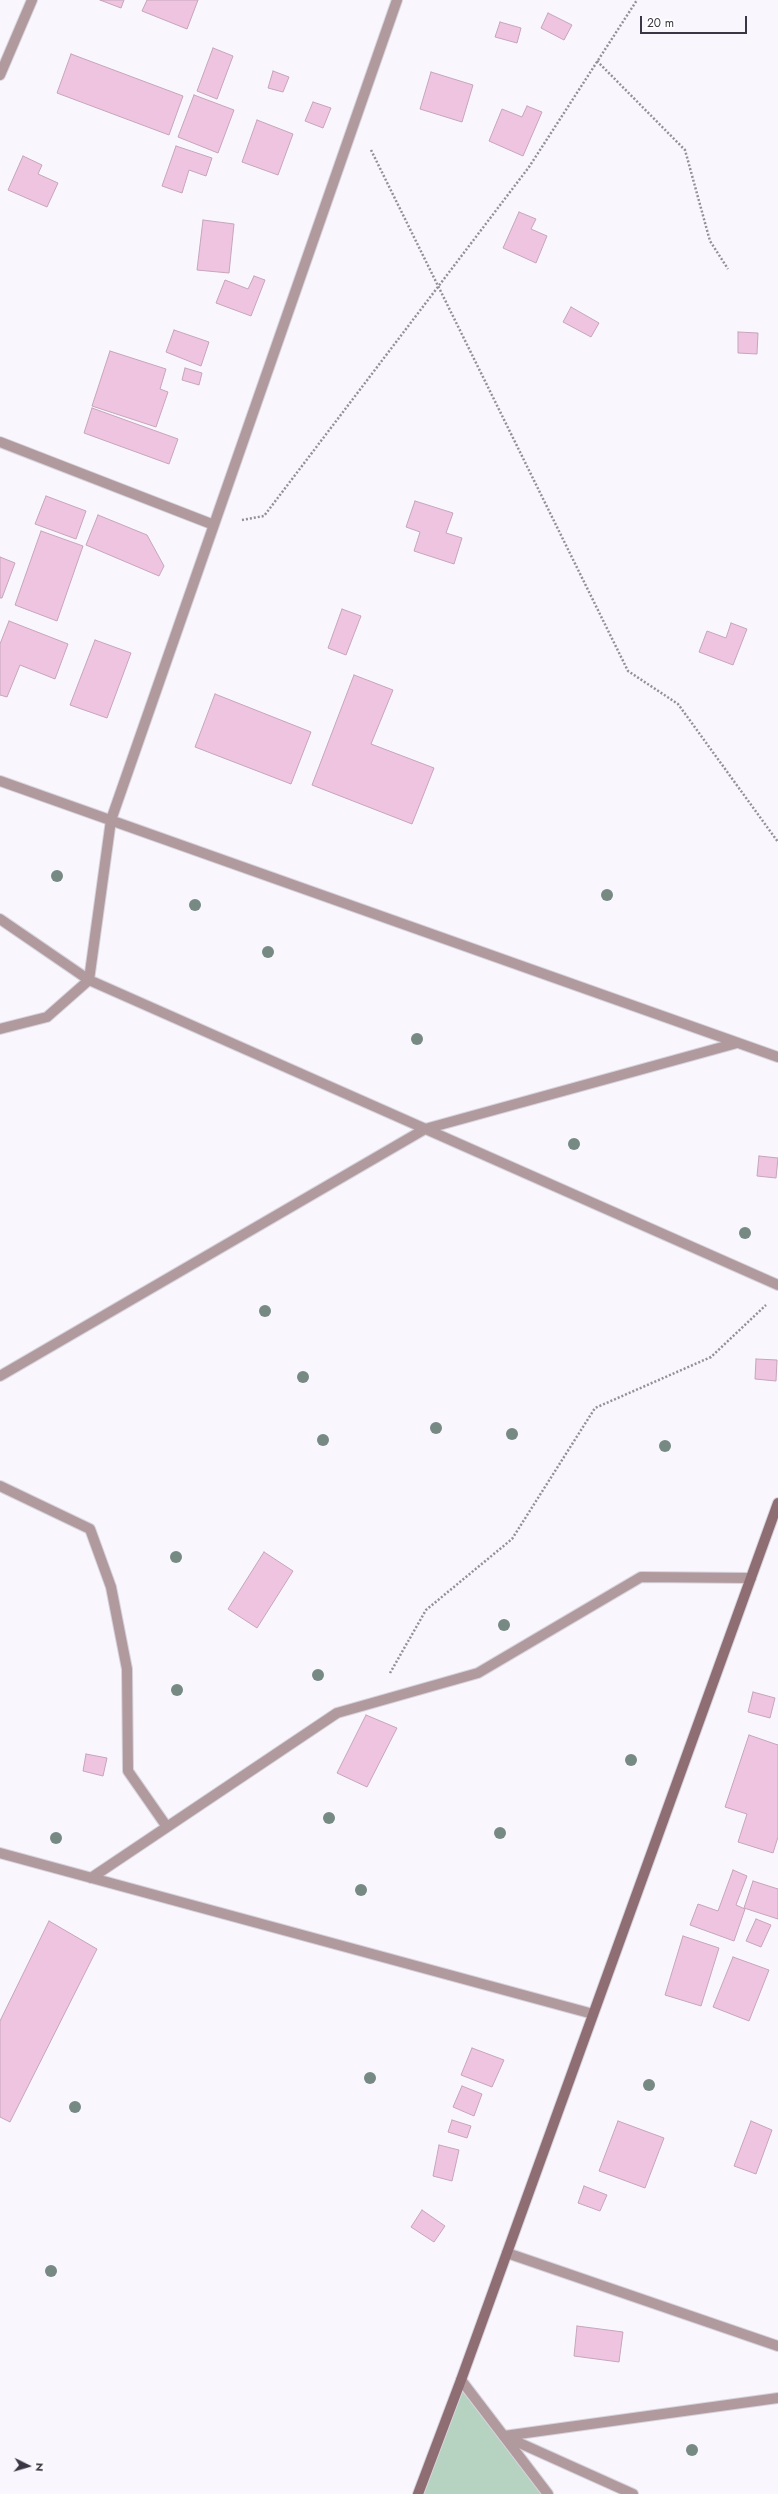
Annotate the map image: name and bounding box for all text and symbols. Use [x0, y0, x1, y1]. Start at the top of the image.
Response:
scale bar [642, 8, 749, 34]
text: 20 m [647, 14, 674, 32]
north arrow [8, 2446, 48, 2486]
text: N [32, 2462, 48, 2472]

